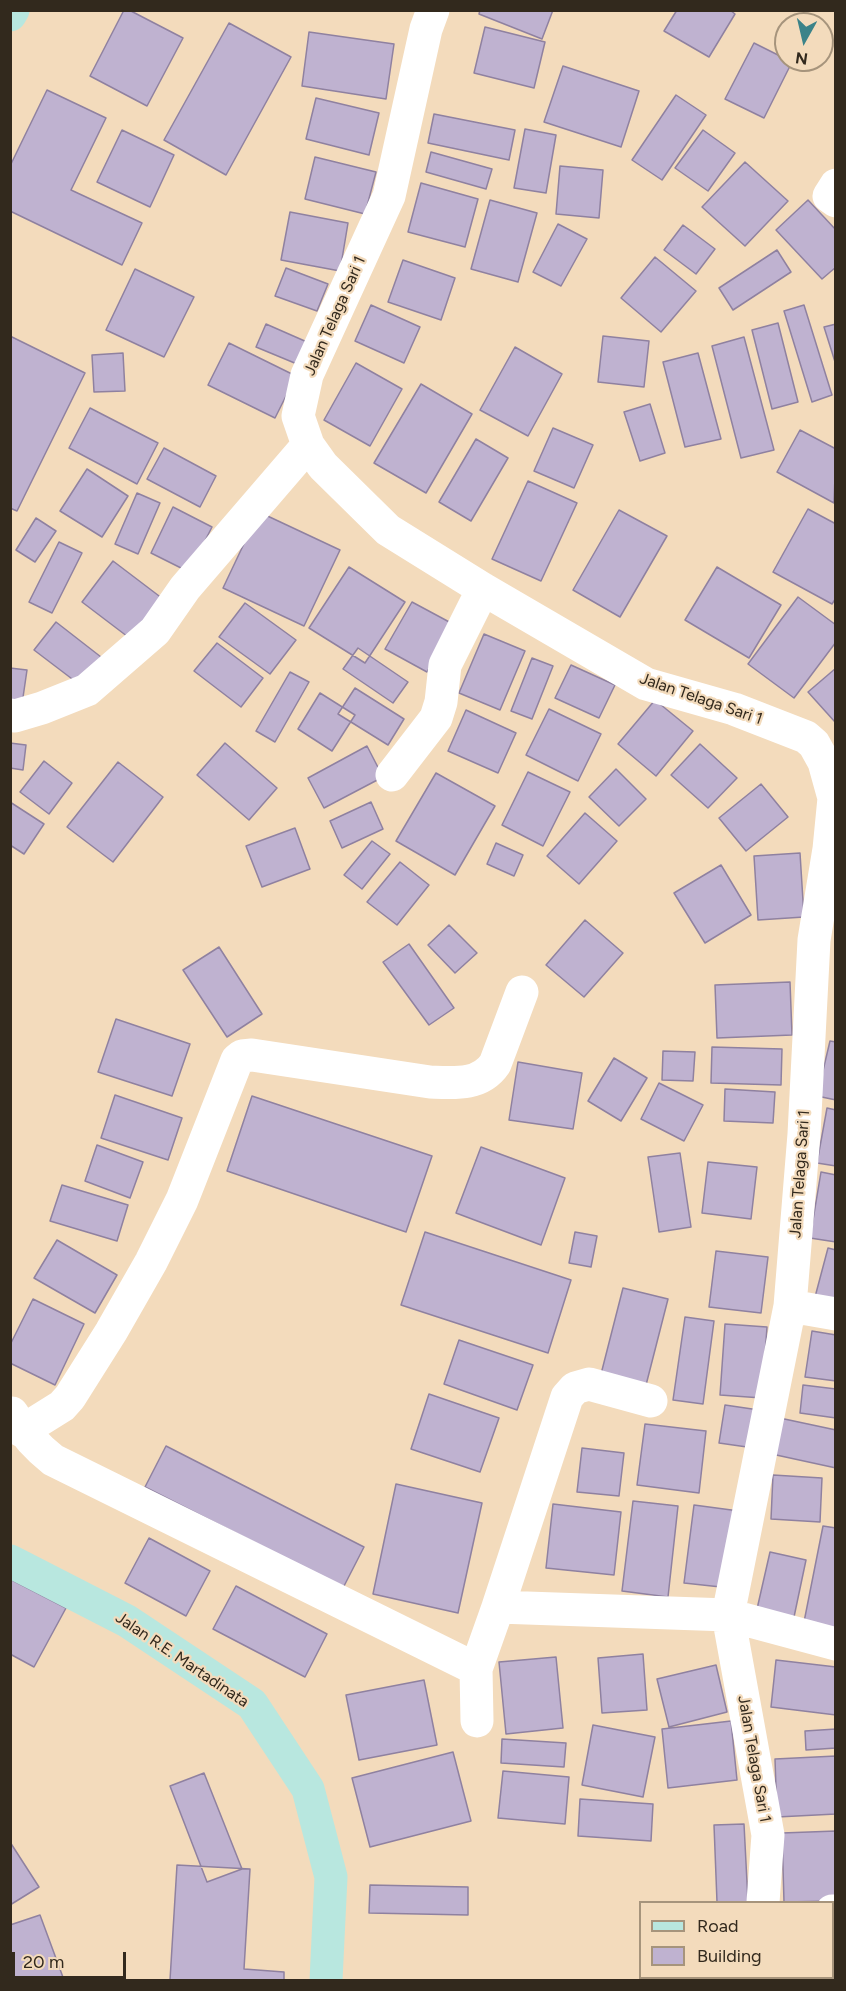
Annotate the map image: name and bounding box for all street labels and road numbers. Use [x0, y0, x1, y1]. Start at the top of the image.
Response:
street label: Jalan Telaga Sari 1 [300, 253, 370, 379]
street label: Jalan Telaga Sari 1 [637, 669, 765, 729]
street label: Jalan Telaga Sari 1 [786, 1109, 814, 1239]
street label: Jalan R.E. Martadinata [112, 1608, 252, 1712]
street label: Jalan Telaga Sari 1 [733, 1694, 775, 1824]

